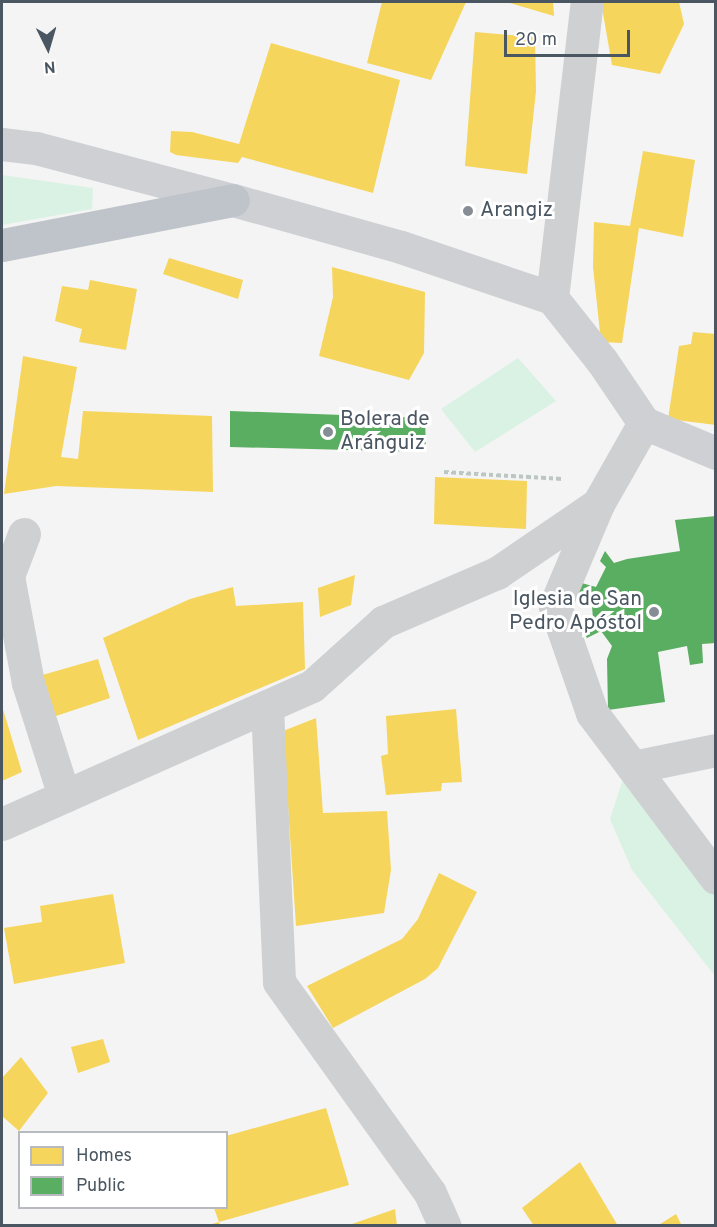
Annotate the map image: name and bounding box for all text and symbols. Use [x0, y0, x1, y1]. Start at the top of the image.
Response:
north arrow [18, 18, 78, 78]
scale bar [507, 18, 633, 56]
text: 20 m [515, 29, 557, 52]
text: N [43, 55, 56, 76]
place label: Arangiz [480, 198, 553, 224]
marker: Arangiz [461, 204, 475, 218]
place label: Bolera de Aránguiz [340, 407, 430, 457]
marker: Bolera de Aránguiz [321, 425, 335, 439]
place label: Iglesia de San Pedro Apóstol [508, 587, 642, 637]
marker: Iglesia de San Pedro Apóstol [647, 605, 661, 619]
legend [18, 1131, 228, 1209]
text: Homes [76, 1145, 132, 1168]
text: Public [76, 1175, 126, 1198]

